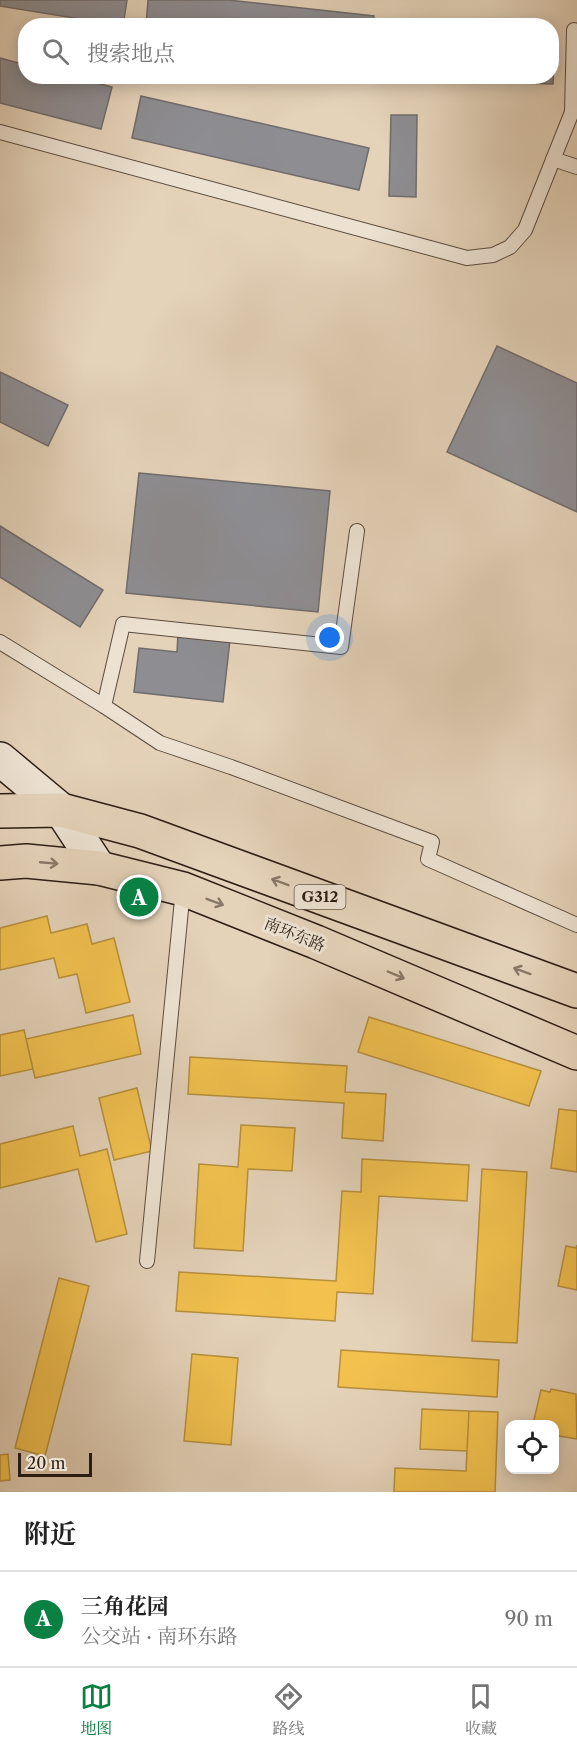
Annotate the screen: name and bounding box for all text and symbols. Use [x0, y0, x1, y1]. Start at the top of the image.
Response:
search box [18, 18, 559, 84]
icon: search [39, 35, 72, 68]
text: 搜索地点 [87, 40, 175, 67]
your location [315, 623, 344, 652]
one-way arrow [39, 858, 59, 869]
pin: A [120, 874, 158, 920]
one-way arrow [271, 875, 290, 886]
road number: G312 [294, 885, 346, 909]
one-way arrow [205, 897, 224, 908]
street label: 南环东路 [262, 913, 328, 955]
one-way arrow [513, 964, 532, 975]
one-way arrow [386, 970, 405, 981]
map controls [505, 1420, 559, 1474]
button: locate [505, 1420, 559, 1474]
scale bar [18, 1450, 92, 1478]
text: 20 m [27, 1453, 66, 1473]
text: 附近 [24, 1518, 76, 1550]
text: 三角花园 [81, 1593, 169, 1620]
text: A [36, 1607, 51, 1631]
text: 90 m [505, 1607, 553, 1631]
text: 公交站 · 南环东路 [81, 1624, 237, 1648]
tab: 地图 [80, 1680, 113, 1739]
tab: 路线 [272, 1680, 305, 1739]
tab: 收藏 [464, 1680, 497, 1739]

